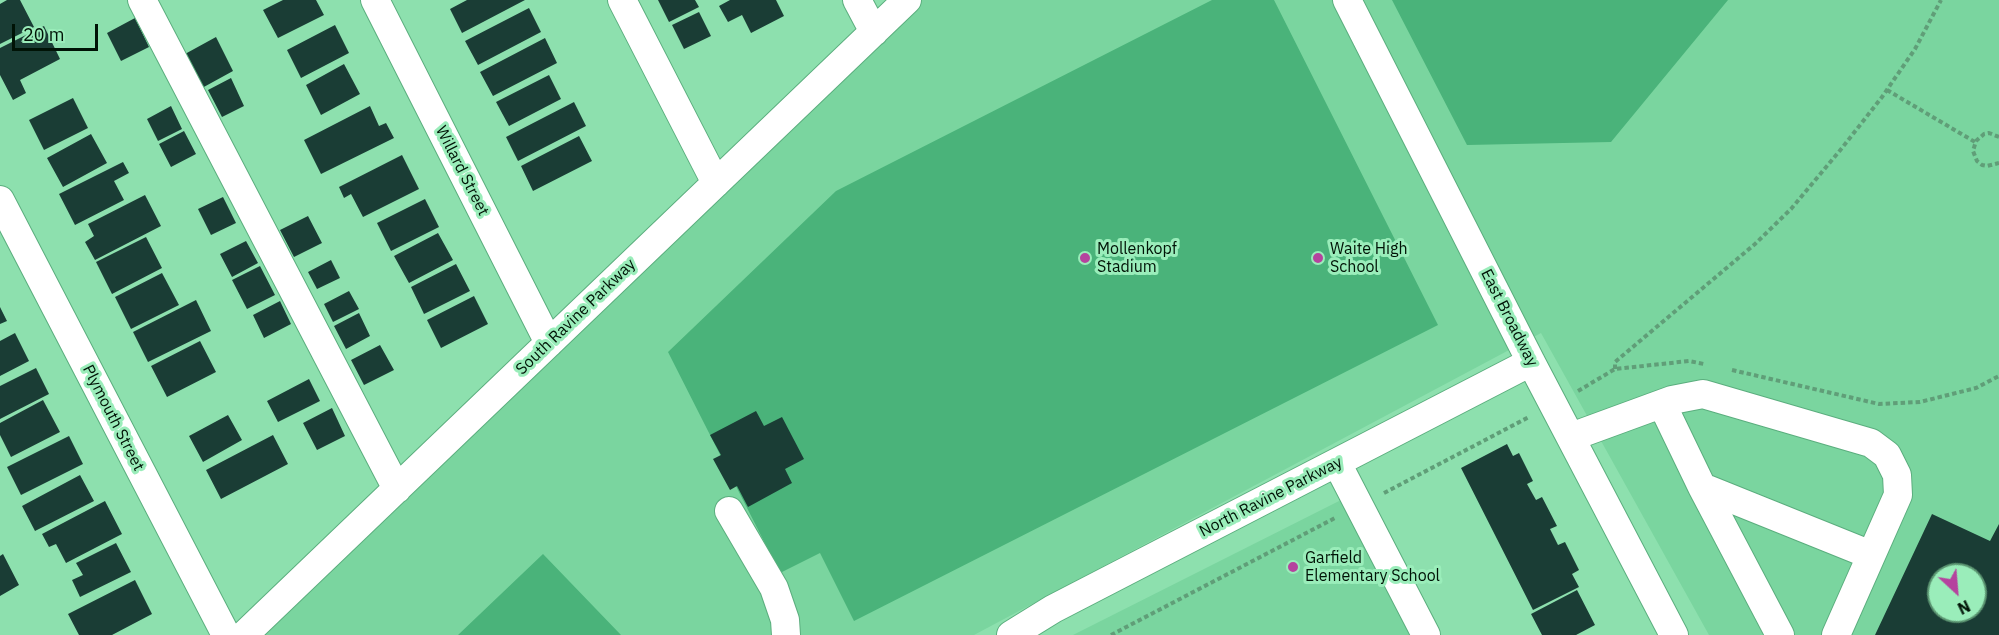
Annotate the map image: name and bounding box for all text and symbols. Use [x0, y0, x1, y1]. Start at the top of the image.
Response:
scale bar [15, 12, 100, 50]
text: 20 m [23, 23, 65, 46]
street label: Willard Street [431, 123, 493, 219]
place label: Mollenkopf Stadium [1097, 239, 1177, 277]
place label: Waite High School [1330, 239, 1408, 277]
marker: Mollenkopf Stadium [1078, 251, 1092, 265]
marker: Waite High School [1311, 251, 1325, 265]
street label: South Ravine Parkway [512, 255, 640, 379]
street label: East Broadway [1476, 266, 1542, 370]
street label: Plymouth Street [78, 362, 148, 474]
street label: North Ravine Parkway [1196, 453, 1346, 541]
place label: Garfield Elementary School [1305, 548, 1440, 586]
marker: Garfield Elementary School [1286, 560, 1300, 574]
north arrow [1927, 563, 1987, 623]
text: N [1954, 596, 1974, 619]

